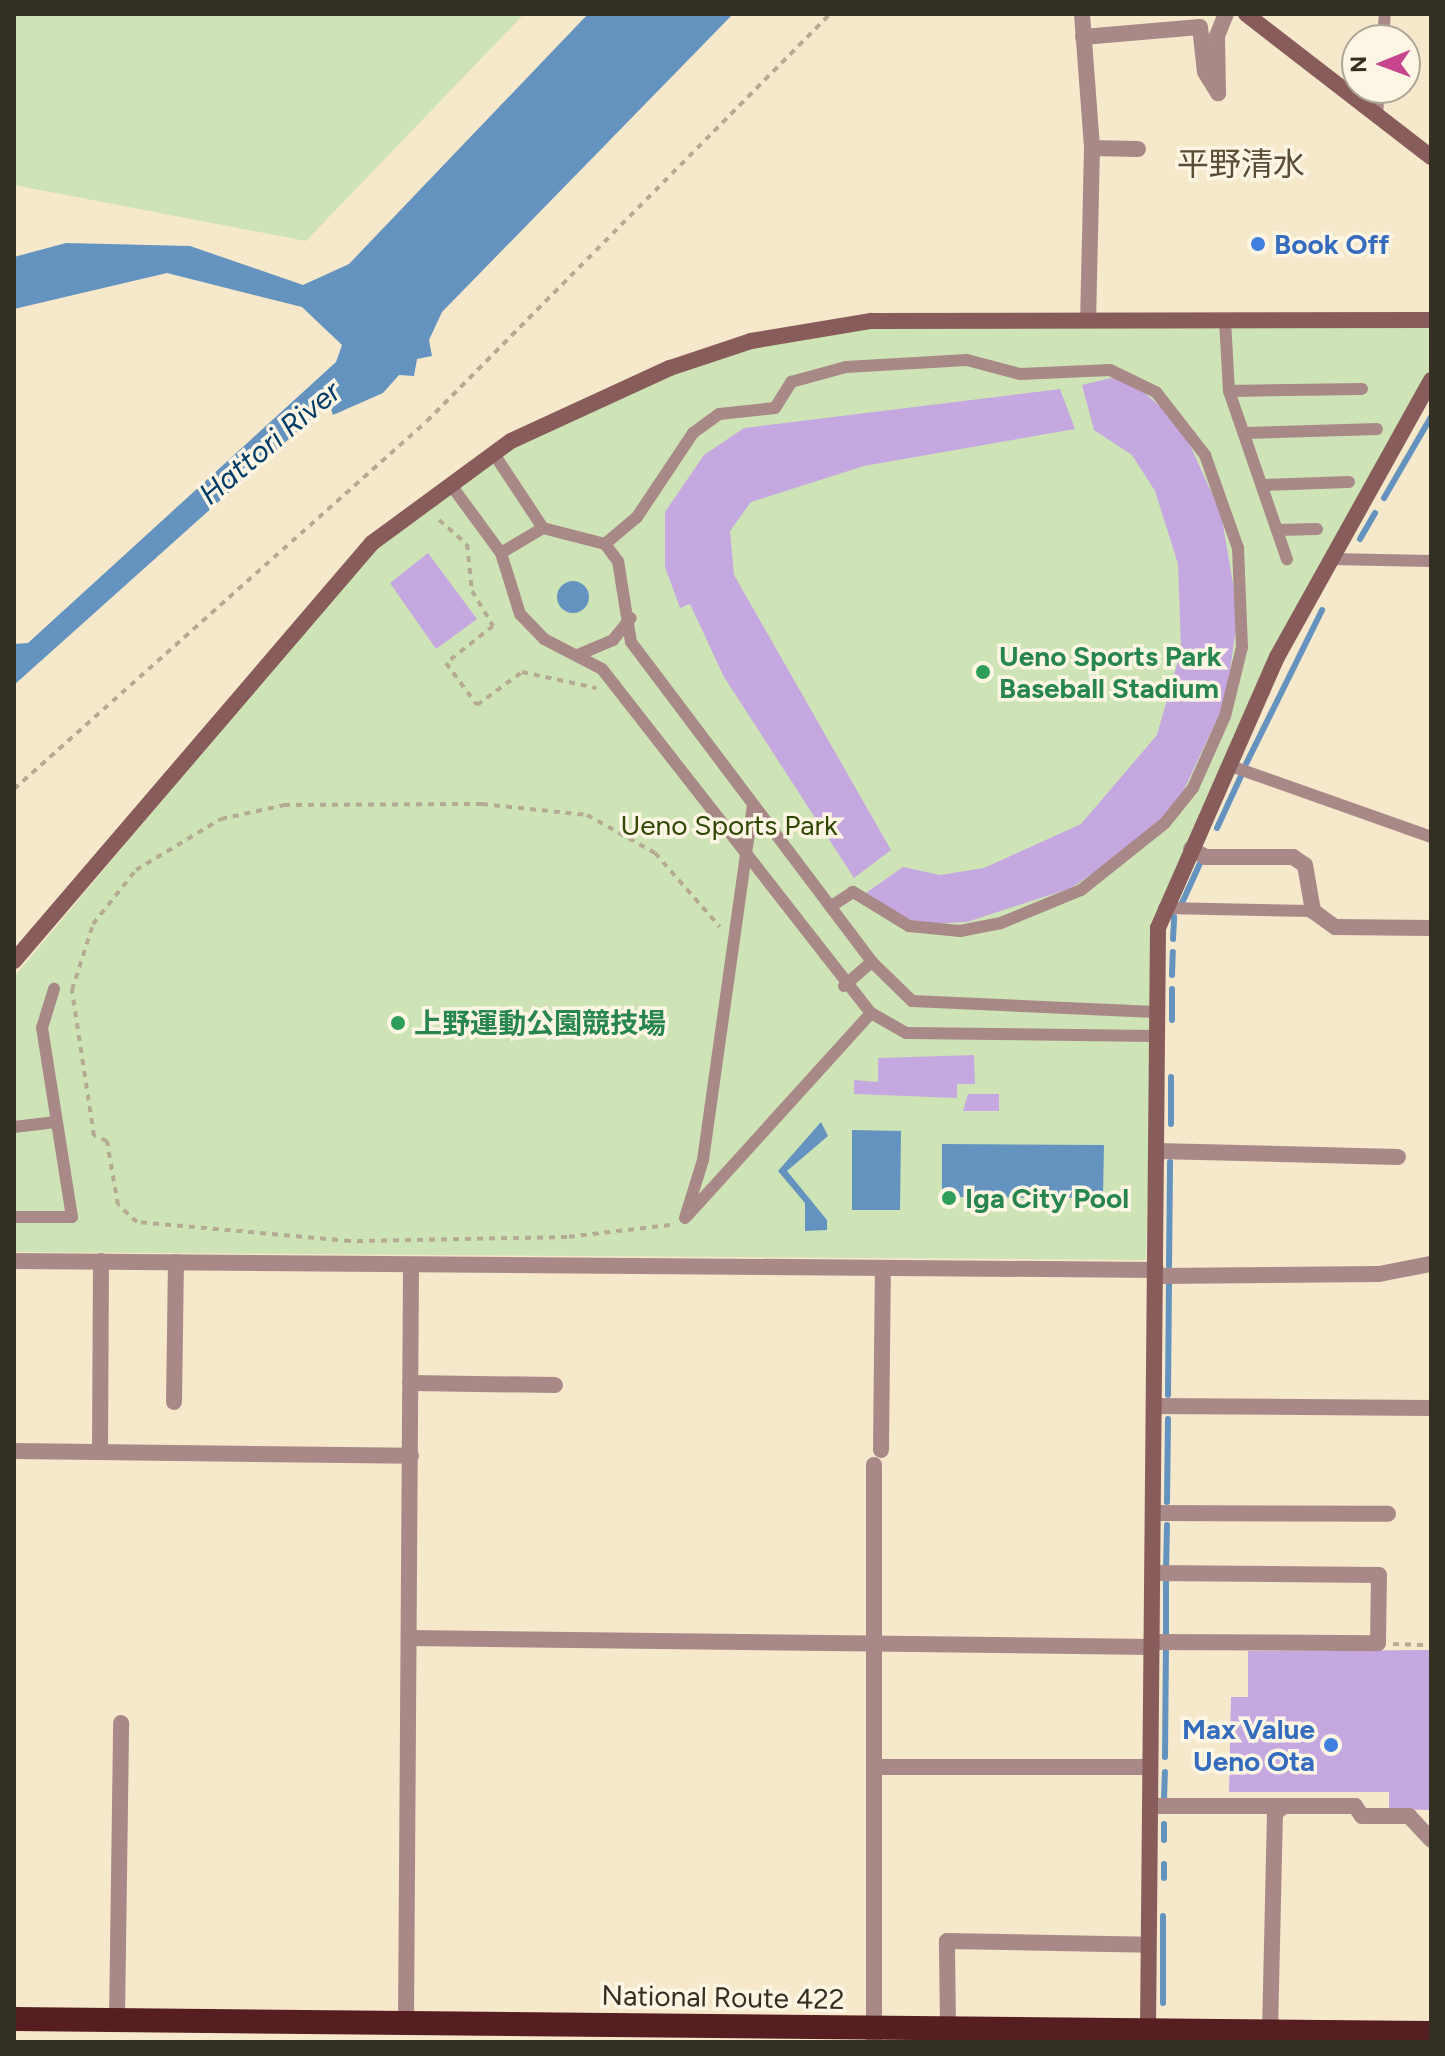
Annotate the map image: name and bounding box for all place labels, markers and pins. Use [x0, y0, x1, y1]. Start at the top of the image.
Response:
place label: Book Off [1274, 227, 1389, 261]
marker: Book Off [1249, 235, 1267, 253]
place label: Ueno Sports Park Baseball Stadium [999, 639, 1222, 705]
marker: Ueno Sports Park Baseball Stadium [974, 663, 992, 681]
place label: 上野運動公園競技場 [414, 1006, 666, 1040]
marker: 上野運動公園競技場 [389, 1014, 407, 1032]
place label: Iga City Pool [965, 1181, 1129, 1215]
marker: Iga City Pool [940, 1189, 958, 1207]
place label: Max Value Ueno Ota [1182, 1712, 1315, 1778]
marker: Max Value Ueno Ota [1322, 1736, 1340, 1754]

